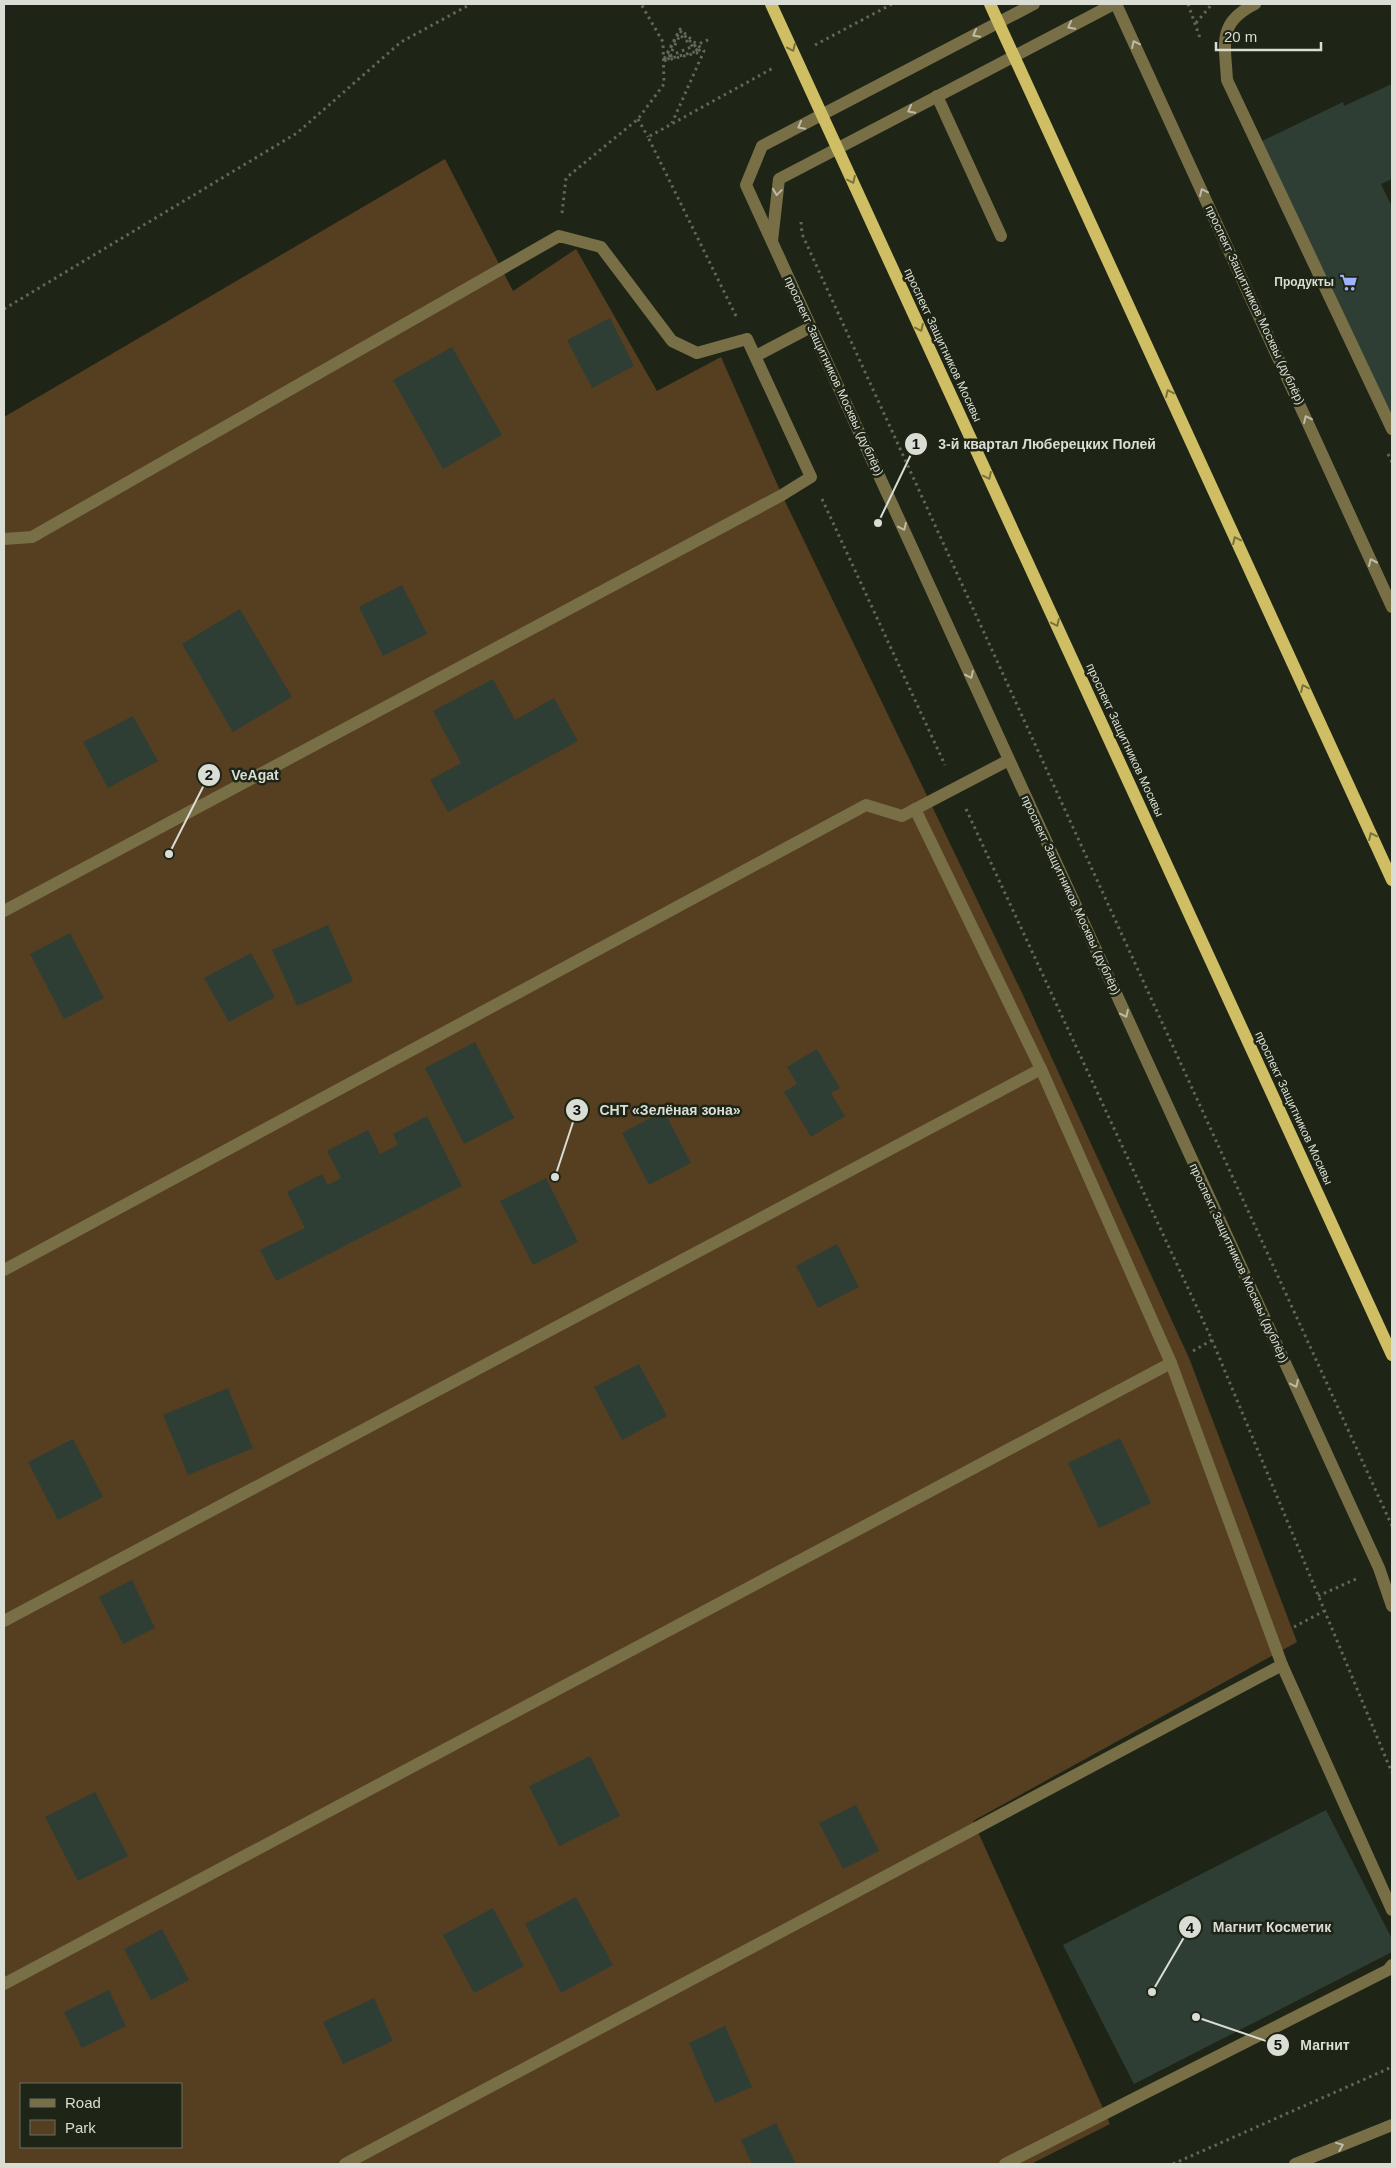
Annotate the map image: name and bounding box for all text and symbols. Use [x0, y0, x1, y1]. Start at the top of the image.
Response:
one-way arrow [1067, 20, 1076, 30]
scale bar [1216, 20, 1321, 52]
one-way arrow [972, 28, 981, 38]
text: 20 m [1224, 28, 1257, 45]
one-way arrow [1131, 40, 1142, 49]
one-way arrow [785, 43, 796, 52]
one-way arrow [908, 104, 917, 114]
one-way arrow [797, 120, 806, 130]
one-way arrow [846, 175, 857, 184]
one-way arrow [773, 188, 783, 197]
one-way arrow [1199, 188, 1209, 197]
street label: проспект Защитников Москвы (дублёр) [1202, 203, 1308, 407]
street label: проспект Защитников Москвы [901, 266, 985, 424]
supermarket icon: Продукты [1338, 272, 1358, 292]
street label: проспект Защитников Москвы (дублёр) [781, 274, 887, 478]
place label: Продукты [1274, 275, 1334, 289]
one-way arrow [914, 323, 925, 332]
one-way arrow [1164, 389, 1175, 398]
one-way arrow [1303, 415, 1314, 424]
callout: 3-й квартал Люберецких Полей [903, 430, 1166, 459]
text: 1 [912, 435, 920, 452]
text: 3-й квартал Люберецких Полей [938, 436, 1156, 452]
one-way arrow [982, 471, 992, 480]
one-way arrow [896, 522, 907, 531]
one-way arrow [1232, 536, 1243, 545]
one-way arrow [1369, 559, 1379, 568]
one-way arrow [1050, 618, 1060, 627]
street label: проспект Защитников Москвы [1083, 661, 1167, 819]
one-way arrow [964, 670, 975, 679]
one-way arrow [1300, 684, 1311, 693]
callout: VeAgat [196, 760, 289, 789]
text: 2 [205, 766, 213, 783]
text: VeAgat [231, 767, 279, 783]
street label: проспект Защитников Москвы (дублёр) [1018, 793, 1124, 997]
one-way arrow [1368, 832, 1378, 841]
one-way arrow [1119, 1009, 1130, 1018]
street label: проспект Защитников Москвы [1252, 1029, 1336, 1187]
callout: СНТ «Зелёная зона» [565, 1095, 751, 1124]
text: 3 [573, 1101, 581, 1118]
text: СНТ «Зелёная зона» [599, 1102, 741, 1118]
street label: проспект Защитников Москвы (дублёр) [1186, 1161, 1292, 1365]
one-way arrow [1288, 1379, 1298, 1388]
callout: Магнит Косметик [1178, 1913, 1341, 1942]
text: 4 [1186, 1919, 1195, 1936]
text: Магнит Косметик [1213, 1919, 1332, 1935]
callout: Магнит [1265, 2030, 1360, 2059]
text: 5 [1274, 2036, 1282, 2053]
text: Магнит [1300, 2037, 1350, 2053]
legend [20, 2083, 182, 2148]
text: Road [65, 2094, 101, 2111]
text: Park [65, 2119, 96, 2136]
one-way arrow [1335, 2142, 1344, 2152]

